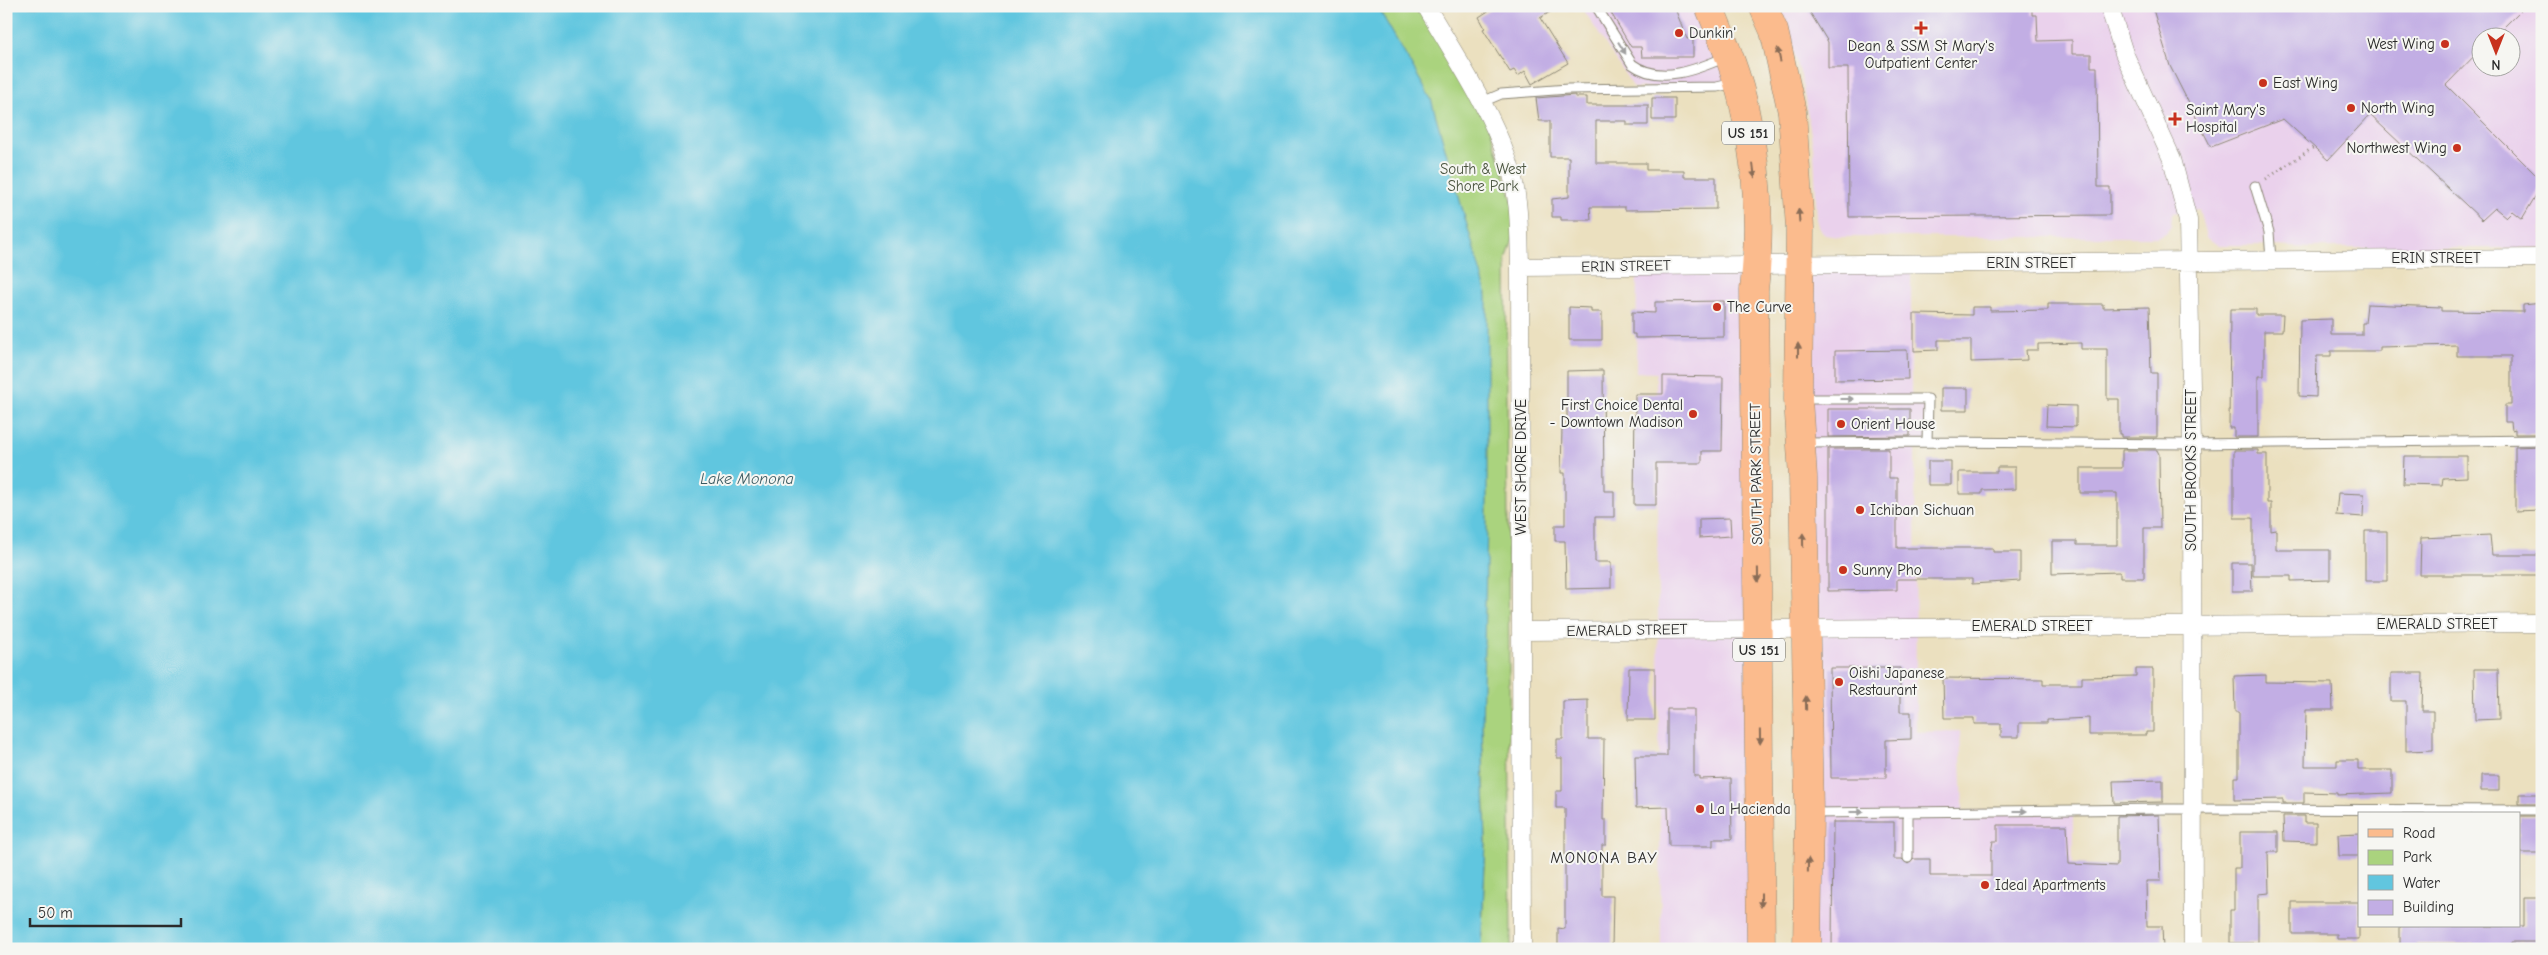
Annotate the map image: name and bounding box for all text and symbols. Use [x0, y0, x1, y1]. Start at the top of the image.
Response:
marker: Dean & SSM St Mary's Outpatient Center [1914, 21, 1928, 35]
place label: Dunkin' [1689, 24, 1736, 42]
marker: Dunkin' [1673, 27, 1685, 39]
north arrow [2470, 28, 2520, 78]
place label: West Wing [2367, 35, 2435, 53]
place label: Dean & SSM St Mary's Outpatient Center [1848, 37, 1994, 72]
marker: West Wing [2439, 38, 2451, 50]
one-way arrow [1617, 41, 1626, 54]
one-way arrow [1775, 46, 1783, 62]
text: N [2491, 56, 2501, 73]
place label: East Wing [2273, 74, 2338, 92]
marker: East Wing [2257, 77, 2269, 89]
place label: North Wing [2361, 99, 2435, 117]
place label: Saint Mary's Hospital [2186, 101, 2265, 136]
marker: North Wing [2345, 102, 2357, 114]
marker: Saint Mary's Hospital [2168, 112, 2182, 126]
road number: US 151 [1722, 122, 1774, 144]
place label: Northwest Wing [2346, 139, 2447, 157]
marker: Northwest Wing [2451, 142, 2463, 154]
park label: South & West Shore Park [1440, 160, 1527, 195]
one-way arrow [1750, 163, 1758, 179]
one-way arrow [1794, 207, 1802, 223]
street label: ERIN STREET [2391, 249, 2481, 267]
street label: ERIN STREET [1986, 254, 2076, 272]
street label: ERIN STREET [1581, 256, 1671, 276]
place label: The Curve [1727, 298, 1792, 316]
marker: The Curve [1711, 301, 1723, 313]
one-way arrow [1794, 342, 1802, 358]
street label: SOUTH BROOKS STREET [2182, 389, 2200, 551]
one-way arrow [1839, 395, 1855, 403]
place label: First Choice Dental - Downtown Madison [1549, 396, 1683, 431]
street label: WEST SHORE DRIVE [1512, 399, 1530, 535]
street label: SOUTH PARK STREET [1746, 403, 1766, 545]
marker: First Choice Dental - Downtown Madison [1687, 408, 1699, 420]
place label: Orient House [1851, 415, 1936, 433]
marker: Orient House [1835, 418, 1847, 430]
water label: Lake Monona [700, 470, 794, 488]
place label: Ichiban Sichuan [1870, 501, 1974, 519]
marker: Ichiban Sichuan [1854, 504, 1866, 516]
one-way arrow [1799, 532, 1807, 548]
place label: Sunny Pho [1853, 561, 1922, 579]
marker: Sunny Pho [1837, 564, 1849, 576]
one-way arrow [1754, 567, 1762, 583]
street label: EMERALD STREET [2376, 615, 2498, 633]
street label: EMERALD STREET [1971, 617, 2093, 635]
street label: EMERALD STREET [1566, 620, 1688, 640]
road number: US 151 [1733, 638, 1785, 662]
place label: Oishi Japanese Restaurant [1849, 664, 1945, 699]
marker: Oishi Japanese Restaurant [1833, 676, 1845, 688]
one-way arrow [1802, 694, 1810, 710]
one-way arrow [1756, 730, 1764, 746]
place label: La Hacienda [1710, 800, 1791, 818]
marker: La Hacienda [1694, 803, 1706, 815]
one-way arrow [2012, 807, 2028, 815]
one-way arrow [1849, 808, 1865, 816]
legend [2358, 812, 2520, 928]
text: Road [2403, 824, 2435, 842]
text: Park [2403, 848, 2432, 866]
district label: MONONA BAY [1550, 849, 1658, 867]
one-way arrow [1804, 857, 1812, 873]
text: Water [2403, 874, 2440, 892]
place label: Ideal Apartments [1995, 876, 2106, 894]
marker: Ideal Apartments [1979, 879, 1991, 891]
one-way arrow [1757, 892, 1765, 908]
scale bar [30, 895, 181, 927]
text: Building [2403, 898, 2454, 916]
text: 50 m [38, 904, 73, 922]

